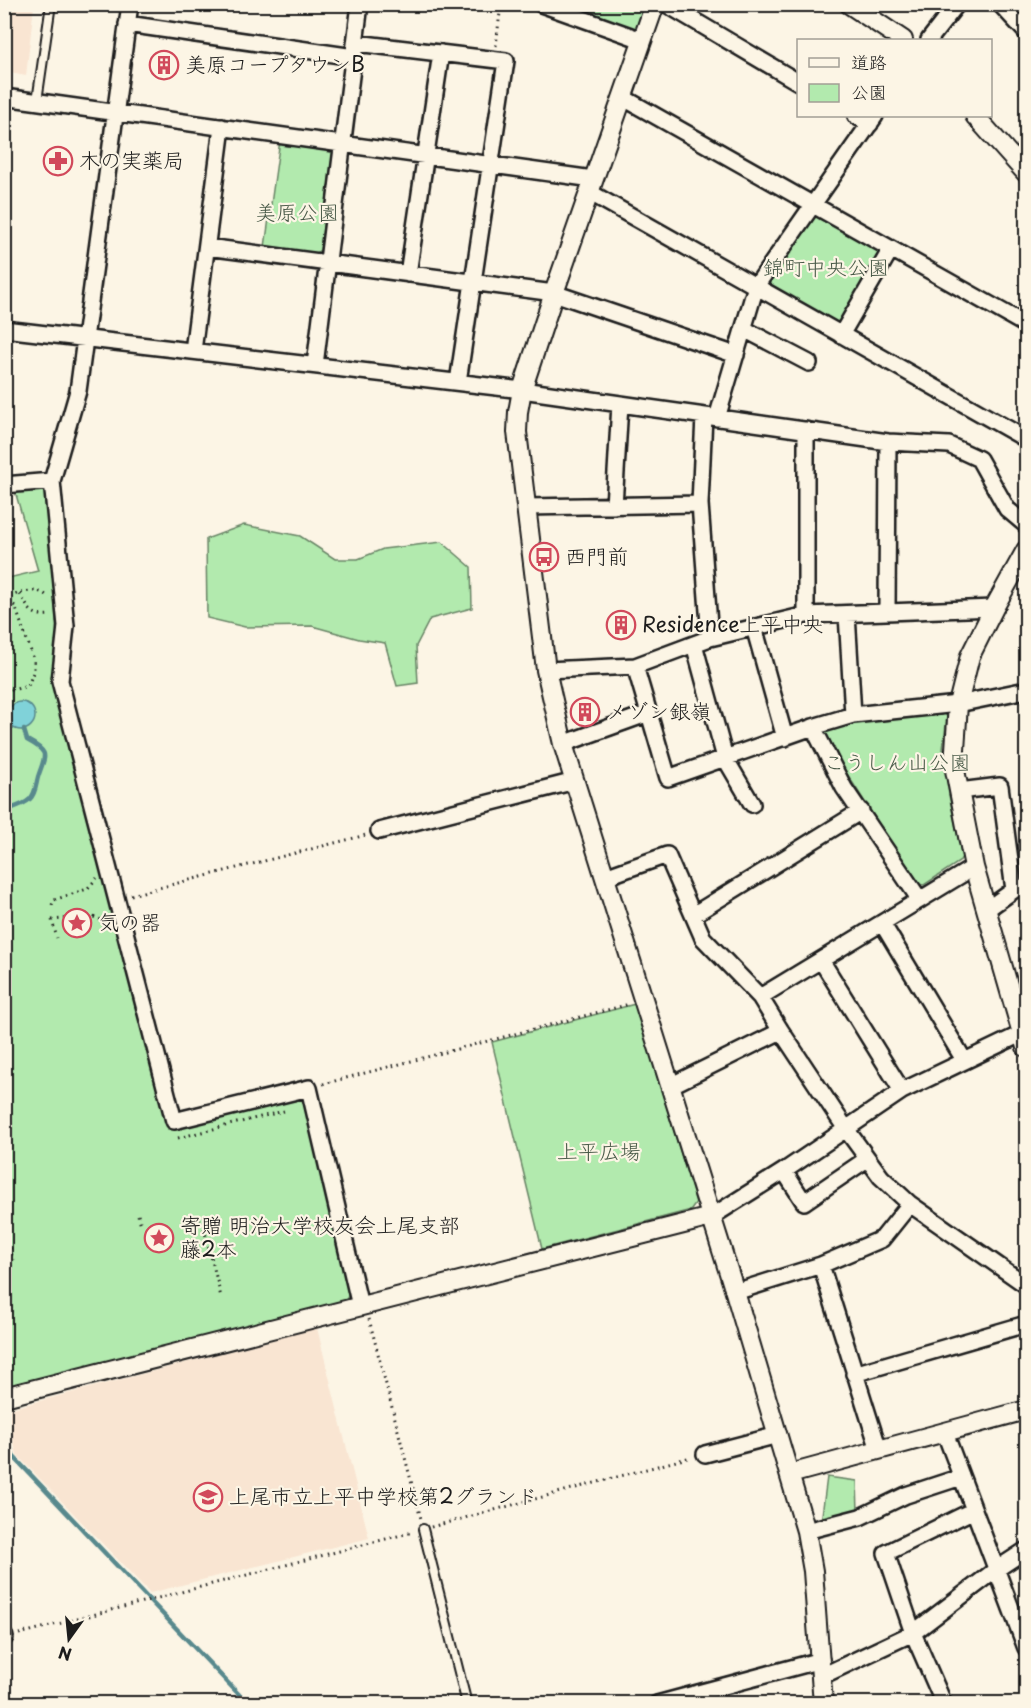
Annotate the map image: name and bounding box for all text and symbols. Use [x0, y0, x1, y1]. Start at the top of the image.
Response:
legend [797, 39, 992, 117]
place label: 美原コープタウンB [185, 47, 365, 79]
text: 道路 [851, 48, 887, 75]
building icon: 美原コープタウンB [148, 49, 180, 81]
text: 公園 [851, 78, 887, 105]
place label: 木の実薬局 [79, 143, 184, 175]
pharmacy icon: 木の実薬局 [42, 145, 74, 177]
park label: 美原公園 [255, 195, 339, 227]
park label: 錦町中央公園 [763, 250, 889, 282]
place label: 西門前 [565, 539, 628, 571]
bus stop icon: 西門前 [528, 541, 560, 573]
place label: Residence上平中央 [642, 607, 824, 639]
building icon: Residence上平中央 [605, 609, 637, 641]
place label: メゾン銀嶺 [606, 694, 711, 726]
building icon: メゾン銀嶺 [569, 696, 601, 728]
park label: こうしん山公園 [824, 745, 971, 777]
place label: 気の器 [98, 905, 161, 937]
place icon: 気の器 [61, 907, 93, 939]
park label: 上平広場 [557, 1134, 641, 1166]
place label: 寄贈 明治大学校友会上尾支部 藤2本 [180, 1208, 460, 1264]
place icon: 寄贈 明治大学校友会上尾支部 藤2本 [143, 1222, 175, 1254]
place label: 上尾市立上平中学校第2グランド [229, 1479, 538, 1511]
school or university icon: 上尾市立上平中学校第2グランド [192, 1481, 224, 1513]
north arrow [39, 1609, 99, 1669]
text: N [56, 1641, 74, 1668]

